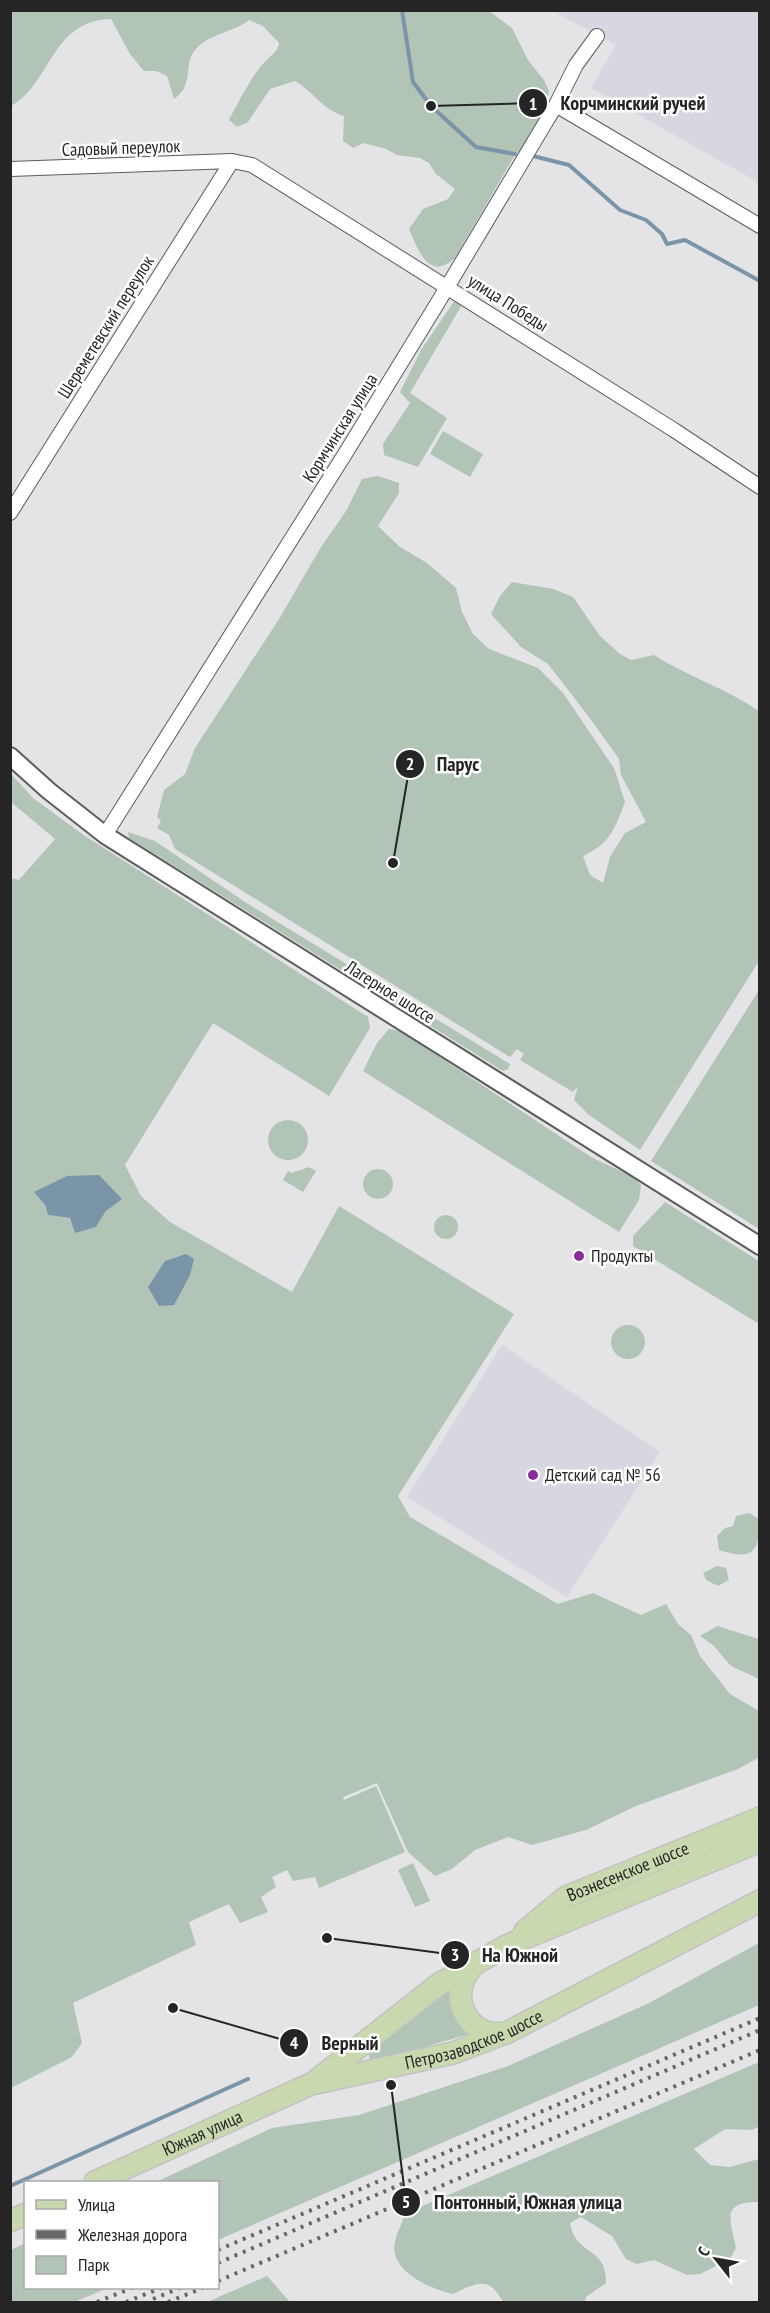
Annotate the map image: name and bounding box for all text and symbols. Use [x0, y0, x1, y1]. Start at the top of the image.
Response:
callout: Корчминский ручей [518, 84, 717, 122]
text: Корчминский ручей [560, 90, 706, 116]
text: 1 [529, 92, 537, 115]
street label: Садовый переулок [61, 134, 181, 161]
street label: Шереметевский переулок [52, 251, 159, 402]
street label: улица Победы [464, 269, 553, 336]
street label: Кормчинская улица [297, 369, 382, 486]
callout: Парус [395, 745, 491, 783]
text: Парус [437, 751, 479, 777]
text: 2 [406, 752, 414, 775]
street label: Лагерное шоссе [340, 954, 439, 1028]
place label: Продукты [591, 1244, 653, 1267]
marker: Продукты [572, 1249, 586, 1263]
place label: Детский сад № 56 [545, 1463, 661, 1486]
marker: Детский сад № 56 [526, 1468, 540, 1482]
street label: Вознесенское шоссе [563, 1836, 692, 1906]
callout: На Южной [440, 1936, 570, 1974]
text: На Южной [482, 1942, 558, 1968]
text: 3 [451, 1943, 459, 1966]
street label: Петрозаводское шоссе [403, 2004, 546, 2074]
callout: Верный [279, 2024, 390, 2062]
text: Верный [322, 2030, 379, 2056]
text: 4 [290, 2031, 299, 2054]
street label: Южная улица [159, 2105, 246, 2161]
legend [24, 2181, 219, 2289]
callout: Понтонный, Южная улица [391, 2183, 635, 2221]
text: Понтонный, Южная улица [434, 2189, 622, 2215]
text: 5 [402, 2190, 410, 2213]
text: Улица [78, 2193, 115, 2216]
text: Железная дорога [77, 2223, 187, 2246]
north arrow [686, 2229, 746, 2289]
text: С [693, 2242, 714, 2260]
text: Парк [78, 2253, 109, 2276]

